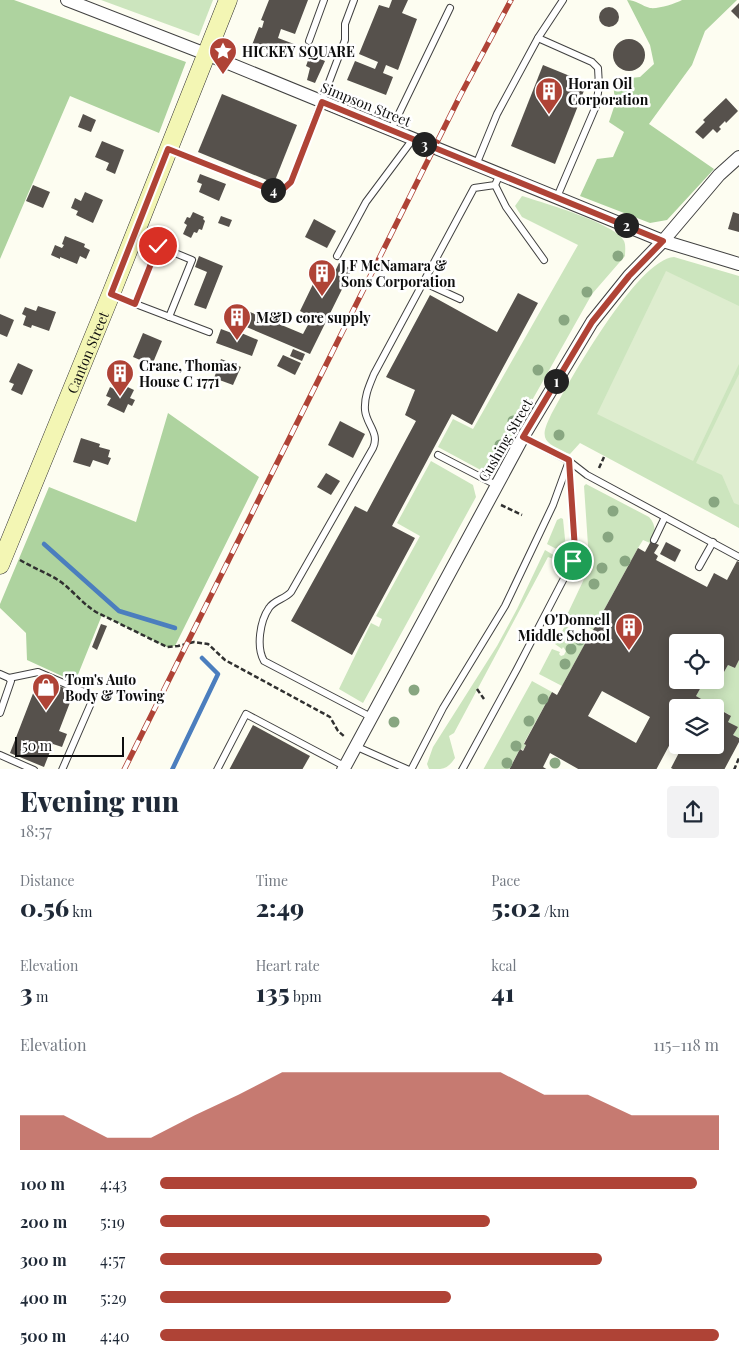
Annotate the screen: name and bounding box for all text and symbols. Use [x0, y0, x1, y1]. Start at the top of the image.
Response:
place icon: HICKEY SQUARE [208, 36, 238, 75]
place label: HICKEY SQUARE [242, 42, 355, 61]
place label: Horan Oil Corporation [568, 74, 649, 109]
building icon: Horan Oil Corporation [534, 76, 564, 115]
street label: Simpson Street [318, 77, 415, 131]
pin: 3 [412, 132, 436, 156]
text: 3 [421, 135, 428, 154]
pin: 4 [260, 178, 286, 202]
text: 4 [270, 181, 277, 200]
pin: 2 [614, 212, 638, 238]
text: 2 [623, 216, 630, 235]
pin [137, 225, 179, 267]
icon: check [144, 232, 172, 260]
place label: J F McNamara & Sons Corporation [340, 256, 456, 291]
building icon: J F McNamara & Sons Corporation [307, 258, 337, 297]
building icon: M&D core supply [222, 302, 252, 341]
street label: Canton Street [62, 307, 113, 396]
place label: M&D core supply [256, 308, 371, 327]
place label: Crane, Thomas House C 1771 [139, 356, 237, 391]
building icon: Crane, Thomas House C 1771 [105, 358, 135, 397]
pin: 1 [544, 368, 568, 394]
text: 1 [554, 372, 559, 391]
street label: Cushing Street [474, 394, 537, 485]
pin [552, 540, 594, 582]
icon: arrive [559, 547, 587, 575]
place label: O'Donnell Middle School [518, 610, 611, 645]
building icon: O'Donnell Middle School [614, 612, 644, 651]
map controls [669, 634, 724, 754]
button: locate [669, 634, 724, 689]
place label: Tom's Auto Body & Towing [65, 670, 165, 705]
shop icon: Tom's Auto Body & Towing [31, 672, 61, 711]
button: layers [669, 699, 724, 754]
scale bar [15, 734, 124, 758]
text: 50 m [22, 736, 52, 755]
text: Evening run [20, 782, 179, 819]
button: share [667, 786, 719, 838]
text: 18:57 [20, 820, 52, 841]
text: Distance [20, 871, 75, 890]
text: Time [256, 871, 288, 890]
text: Pace [491, 871, 520, 890]
text: 0.56 [20, 890, 69, 923]
text: 2:49 [256, 890, 304, 923]
text: 5:02 [491, 890, 541, 923]
text: km [69, 902, 92, 921]
text: /km [541, 902, 569, 921]
text: Elevation [20, 956, 78, 975]
text: Heart rate [256, 956, 320, 975]
text: kcal [491, 956, 516, 975]
text: 3 [20, 975, 33, 1008]
text: 135 [256, 975, 290, 1008]
text: 41 [491, 975, 515, 1008]
text: m [33, 987, 48, 1006]
text: bpm [290, 987, 322, 1006]
text: Elevation [20, 1034, 87, 1055]
text: 115–118 m [653, 1034, 719, 1055]
text: 100 m [20, 1173, 65, 1194]
text: 4:43 [100, 1173, 127, 1194]
text: 200 m [20, 1211, 67, 1232]
text: 5:19 [100, 1211, 125, 1232]
text: 300 m [20, 1249, 67, 1270]
text: 4:57 [100, 1249, 125, 1270]
text: 400 m [20, 1287, 67, 1308]
text: 5:29 [100, 1287, 127, 1308]
text: 500 m [20, 1325, 66, 1346]
text: 4:40 [100, 1325, 130, 1346]

